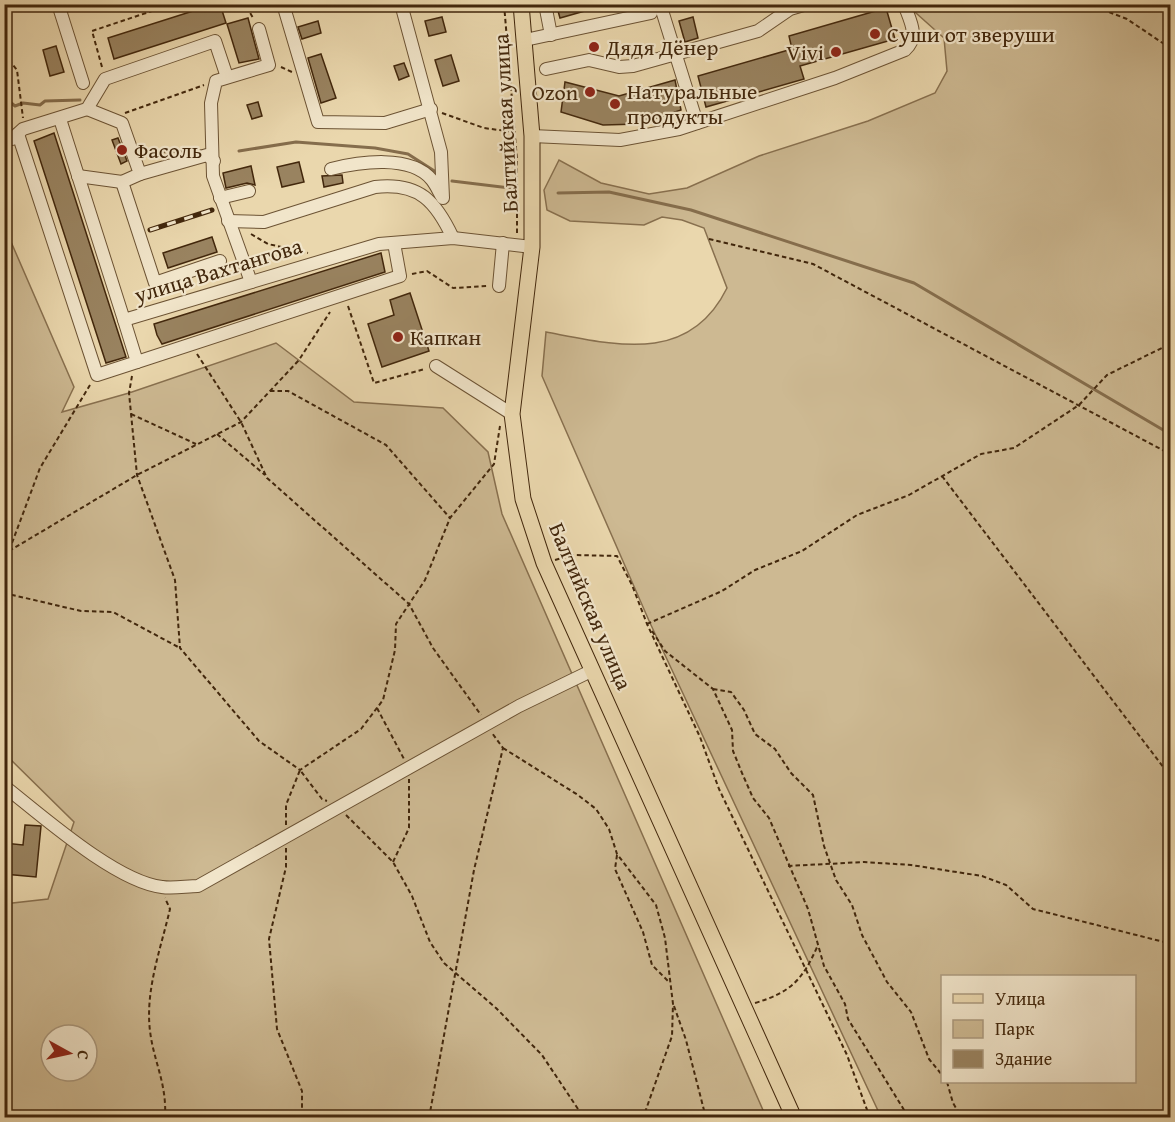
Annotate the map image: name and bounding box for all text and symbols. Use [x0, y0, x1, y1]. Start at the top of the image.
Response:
place label: Суши от зверуши [887, 18, 1055, 50]
marker: Суши от зверуши [868, 27, 882, 41]
place label: Дядя Дёнер [605, 31, 719, 63]
street label: Балтийская улица [484, 32, 526, 213]
place label: Vivi [786, 36, 824, 68]
marker: Дядя Дёнер [587, 40, 601, 54]
marker: Vivi [829, 45, 843, 59]
place label: Натуральные продукты [627, 75, 757, 132]
place label: Ozon [531, 76, 579, 108]
marker: Ozon [583, 85, 597, 99]
marker: Натуральные продукты [608, 97, 622, 111]
place label: Фасоль [134, 134, 202, 166]
marker: Фасоль [115, 143, 129, 157]
street label: улица Вахтангова [129, 229, 306, 311]
place label: Капкан [410, 321, 481, 353]
marker: Капкан [391, 330, 405, 344]
street label: Балтийская улица [541, 517, 641, 695]
legend [941, 975, 1136, 1083]
text: Улица [995, 985, 1046, 1012]
text: Парк [995, 1015, 1035, 1042]
north arrow [39, 1023, 99, 1083]
text: Здание [995, 1045, 1052, 1072]
text: С [71, 1049, 96, 1061]

